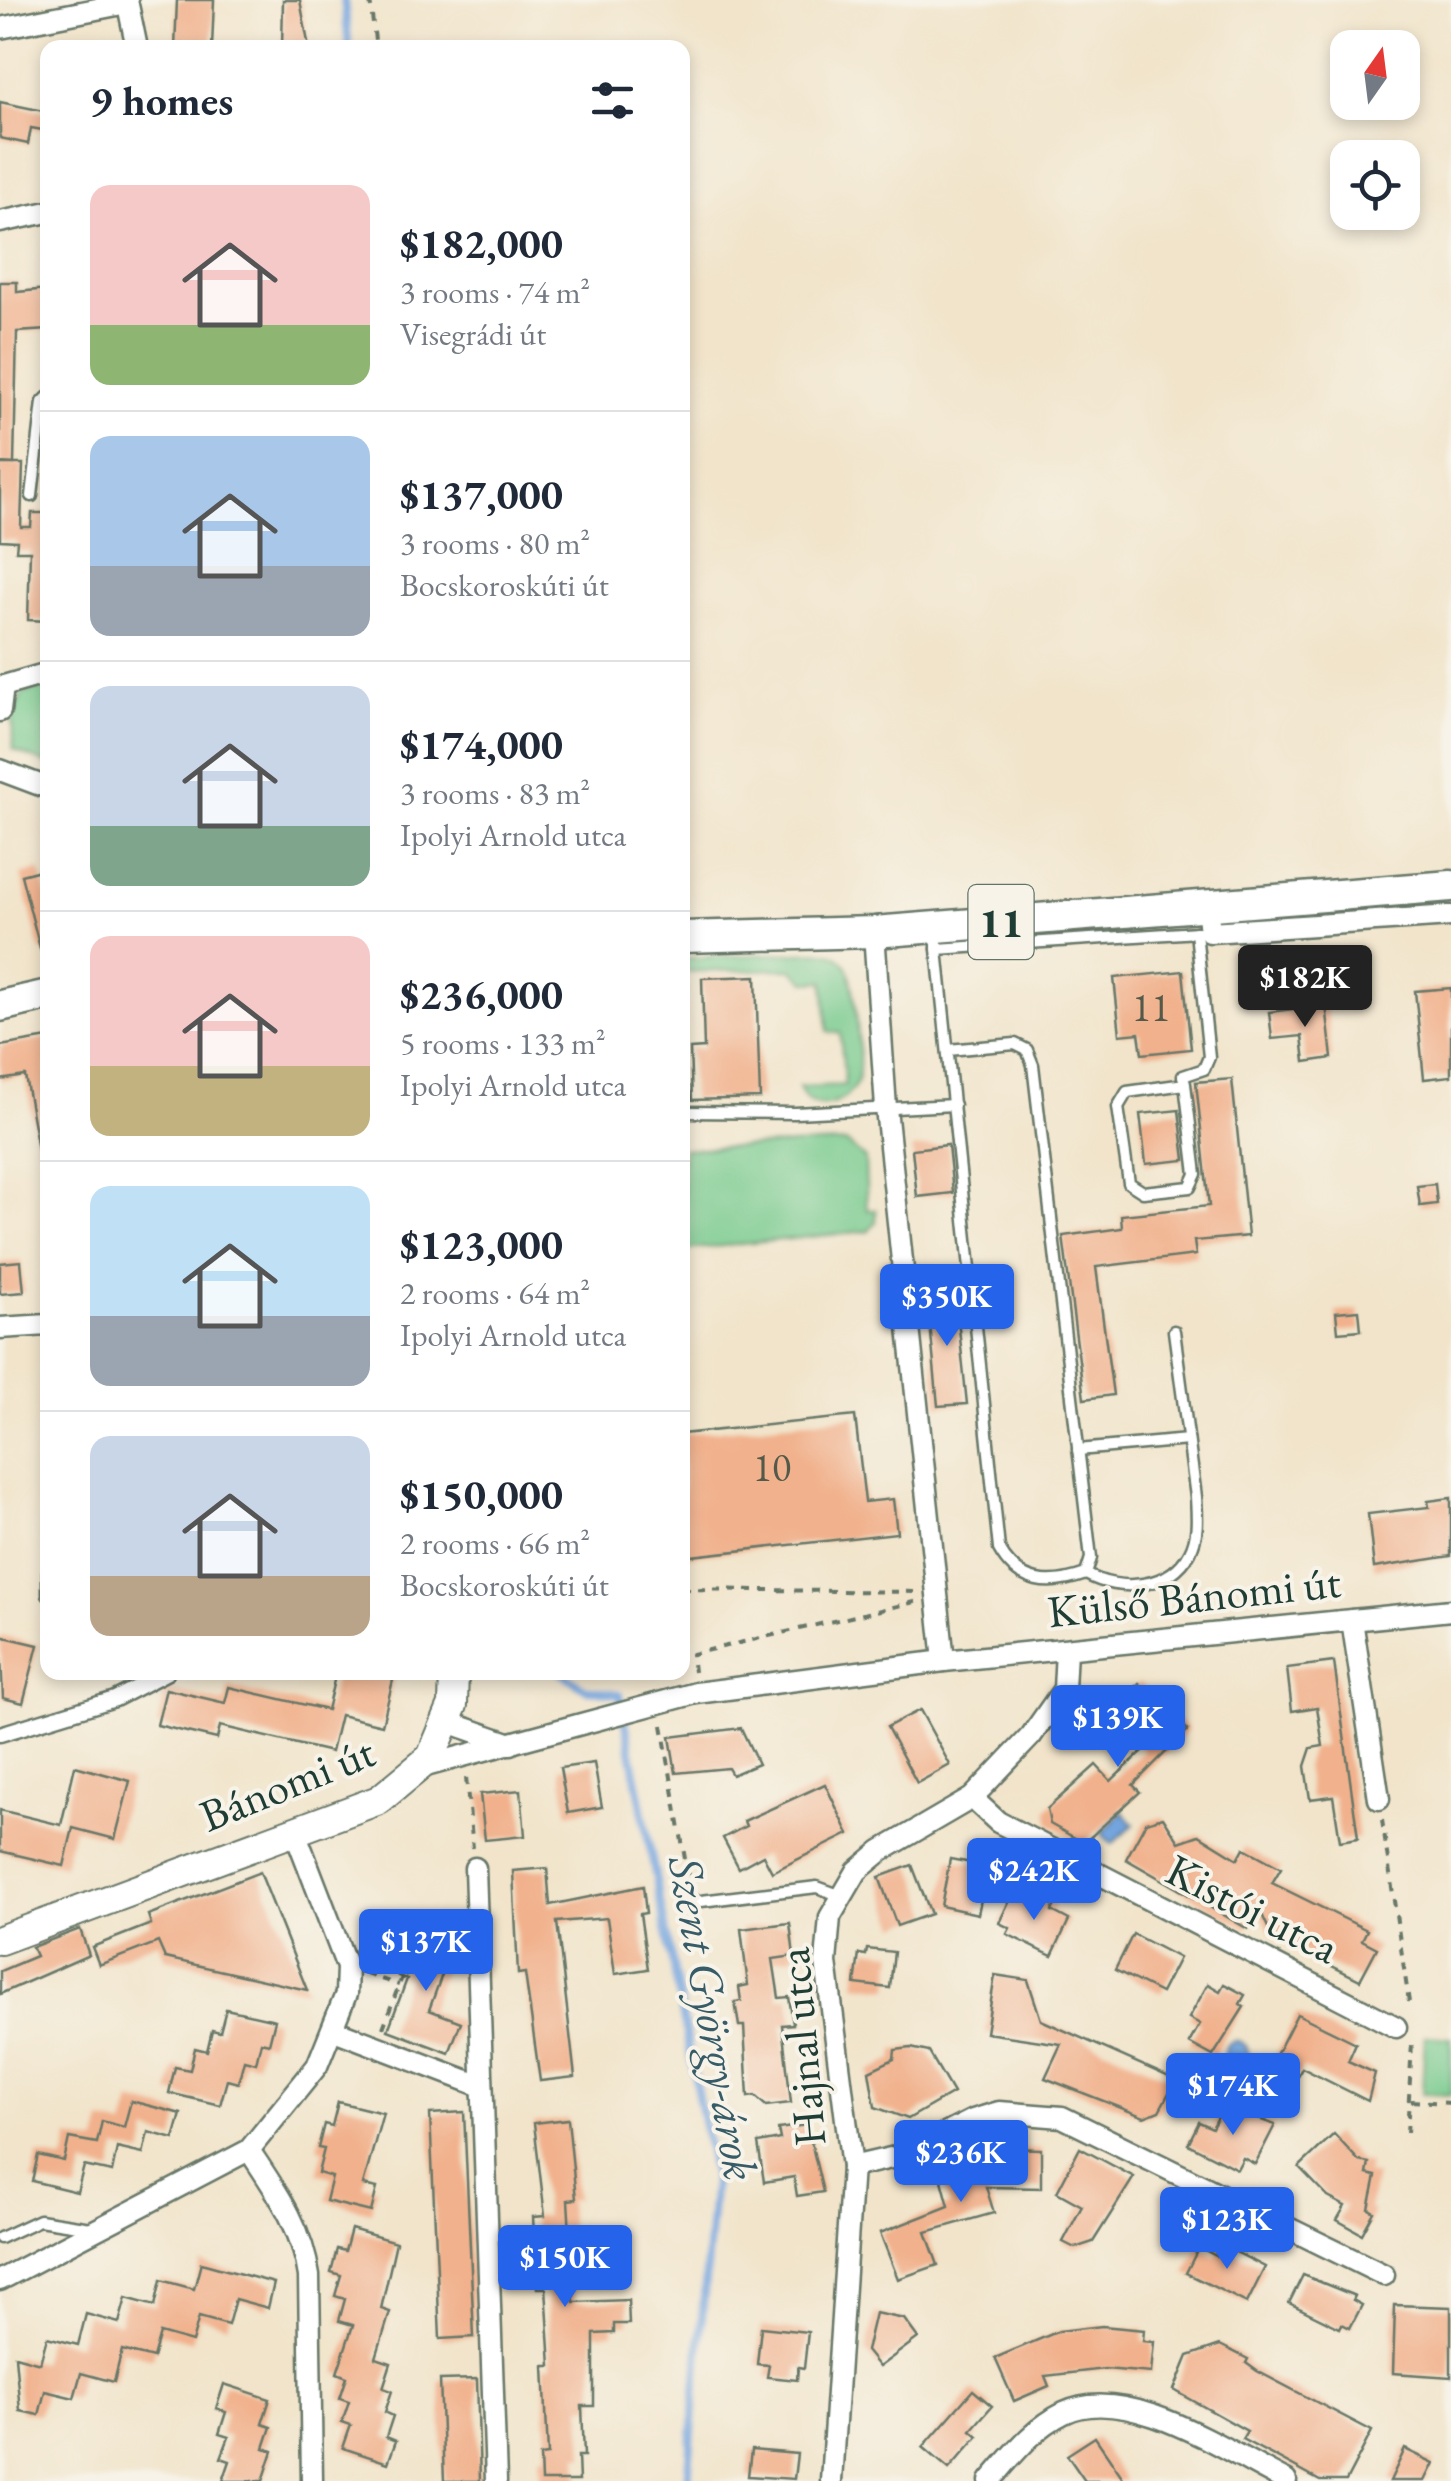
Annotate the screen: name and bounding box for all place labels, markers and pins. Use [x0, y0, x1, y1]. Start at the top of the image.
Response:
pin: $182K [1235, 945, 1375, 1030]
pin: $350K [877, 1264, 1017, 1349]
pin: $139K [1048, 1685, 1188, 1770]
pin: $242K [964, 1838, 1104, 1923]
pin: $137K [356, 1909, 496, 1994]
pin: $174K [1163, 2053, 1303, 2138]
pin: $236K [891, 2120, 1031, 2205]
pin: $123K [1157, 2187, 1297, 2272]
pin: $150K [495, 2225, 635, 2310]

